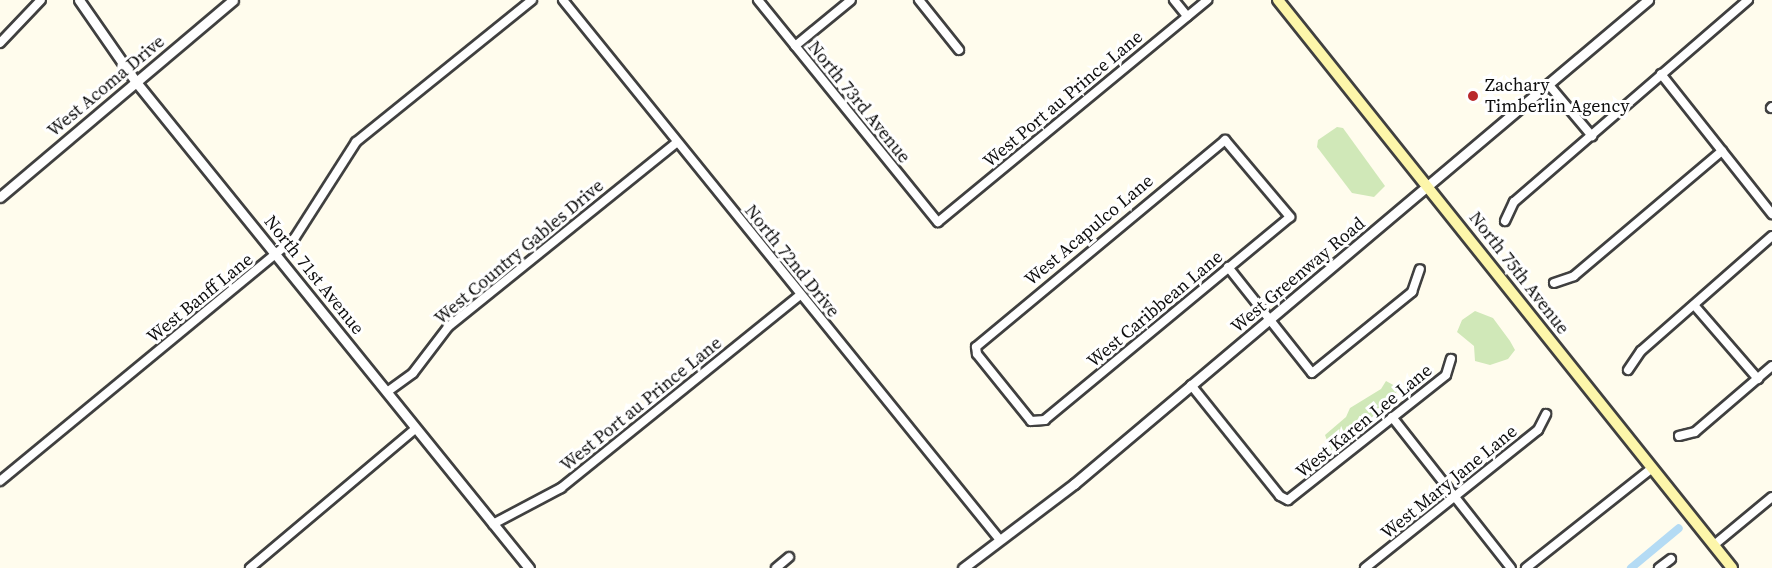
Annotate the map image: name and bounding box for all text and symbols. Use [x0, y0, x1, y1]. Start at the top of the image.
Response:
street label: West Port au Prince Lane [979, 26, 1147, 172]
street label: West Acoma Drive [43, 31, 169, 141]
street label: North 73rd Avenue [803, 37, 915, 167]
place label: Zachary Timberlin Agency [1485, 75, 1629, 118]
marker: Zachary Timberlin Agency [1466, 89, 1480, 103]
street label: West Acapulco Lane [1020, 170, 1158, 290]
street label: West Country Gables Drive [430, 175, 608, 329]
street label: North 72nd Drive [740, 200, 844, 322]
street label: North 75th Avenue [1464, 207, 1574, 339]
street label: North 71st Avenue [259, 211, 369, 339]
street label: West Greenway Road [1227, 213, 1369, 337]
street label: West Caribbean Lane [1083, 246, 1227, 372]
street label: West Banff Lane [143, 249, 257, 347]
street label: West Port au Prince Lane [556, 332, 726, 476]
street label: West Karen Lee Lane [1292, 359, 1436, 483]
street label: West Mary Jane Lane [1377, 421, 1521, 543]

